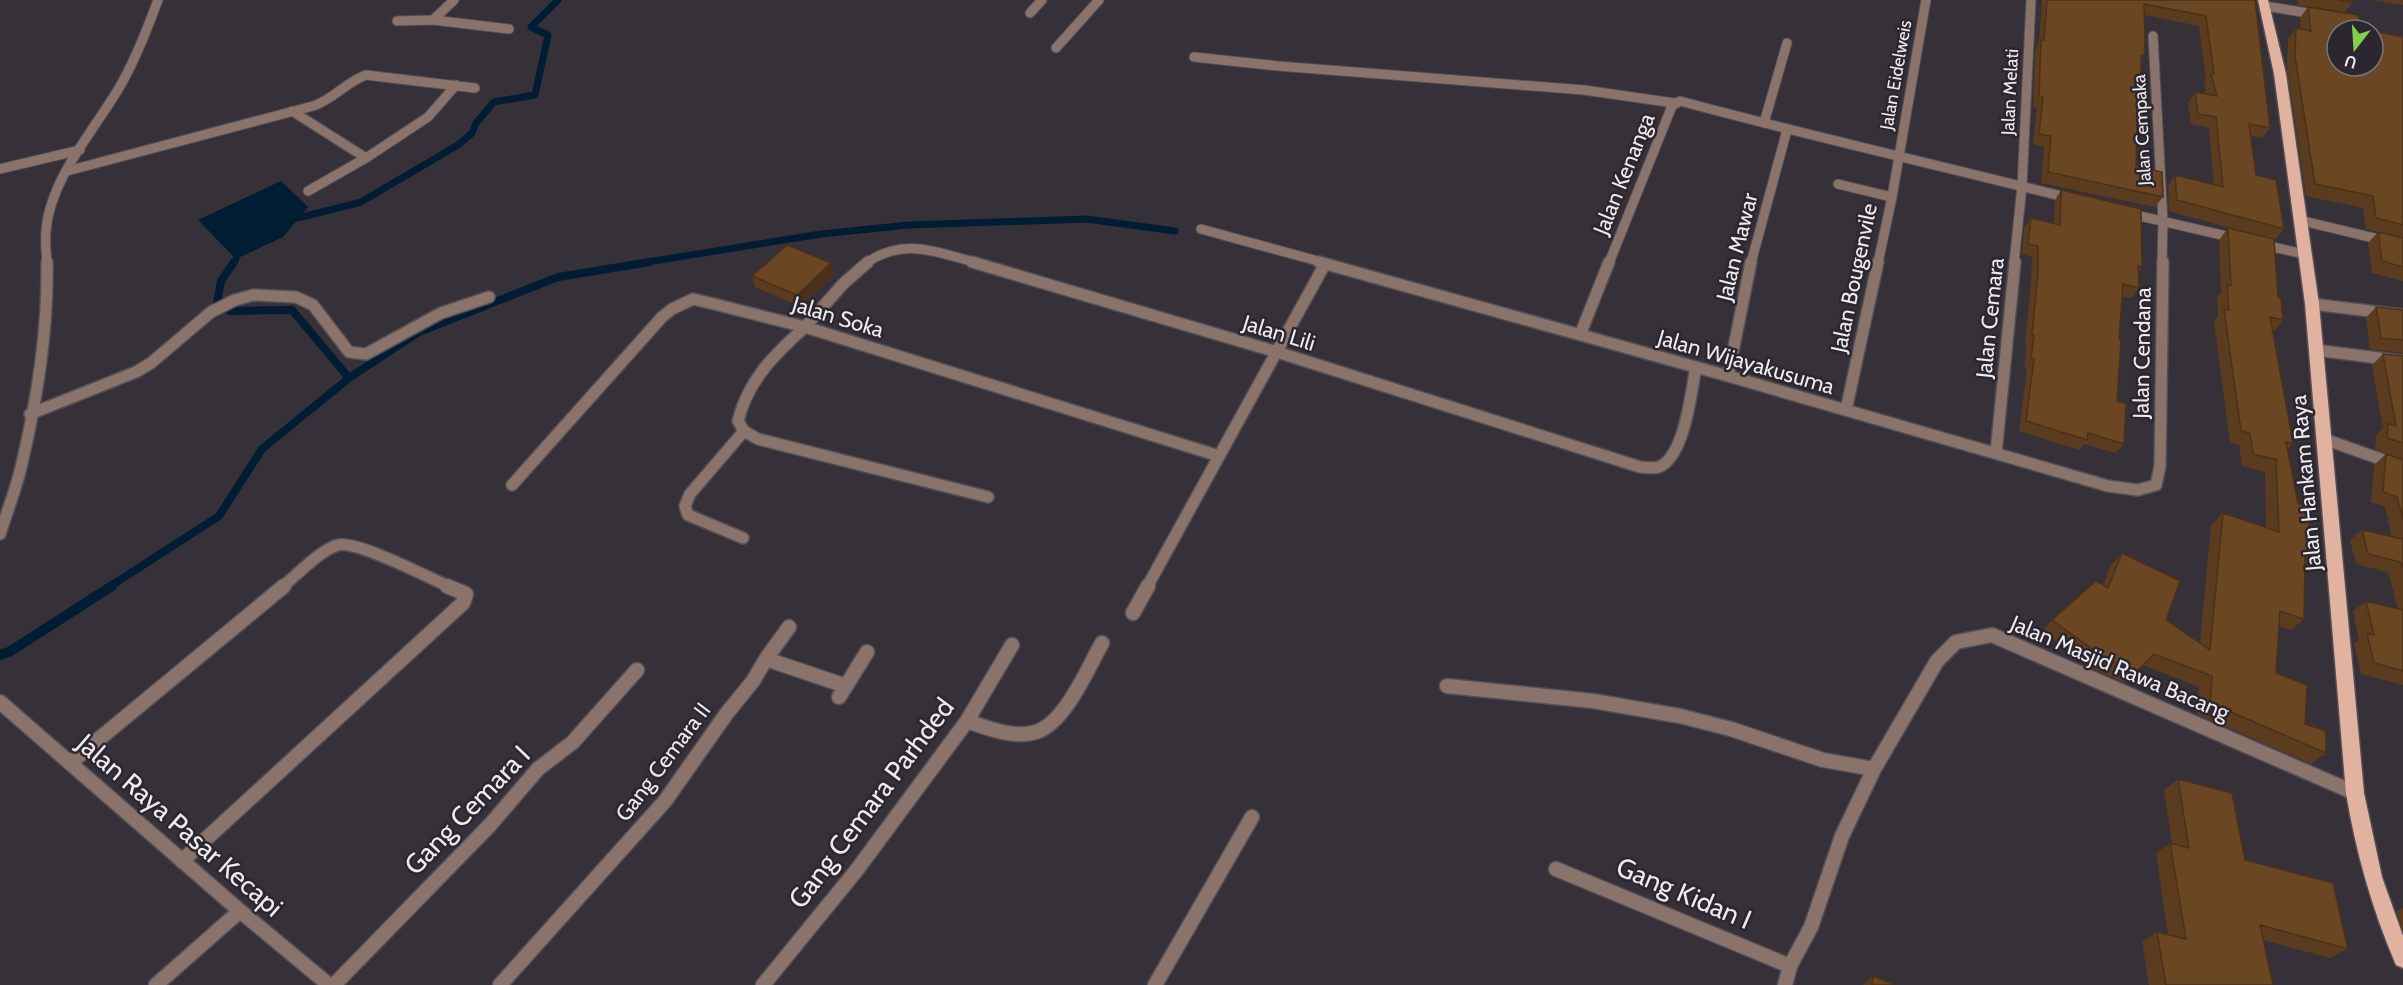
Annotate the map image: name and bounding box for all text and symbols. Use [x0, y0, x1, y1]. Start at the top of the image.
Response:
street label: Jalan Eidelweis [1875, 18, 1916, 133]
north arrow [2325, 18, 2385, 78]
street label: Jalan Melati [1997, 48, 2023, 137]
text: U [2342, 51, 2359, 73]
street label: Jalan Cempaka [2128, 74, 2156, 187]
street label: Jalan Kenanga [1587, 109, 1661, 240]
street label: Jalan Mawar [1710, 190, 1763, 305]
street label: Jalan Bougenvile [1825, 201, 1883, 356]
street label: Jalan Cemara [1970, 256, 2010, 380]
street label: Jalan Cendana [2127, 287, 2157, 420]
street label: Jalan Soka [788, 290, 887, 344]
street label: Jalan Lili [1238, 309, 1319, 357]
street label: Jalan Wijayakusuma [1654, 324, 1838, 400]
street label: Jalan Hankam Raya [2285, 393, 2327, 573]
street label: Jalan Masjid Rawa Bacang [2006, 609, 2234, 727]
street label: Gang Cemara Parhded [781, 691, 961, 915]
street label: Gang Cemara II [610, 697, 716, 827]
street label: Jalan Raya Pasar Kecapi [70, 726, 290, 923]
street label: Gang Cemara I [397, 739, 537, 881]
street label: Gang Kidan I [1612, 850, 1756, 936]

